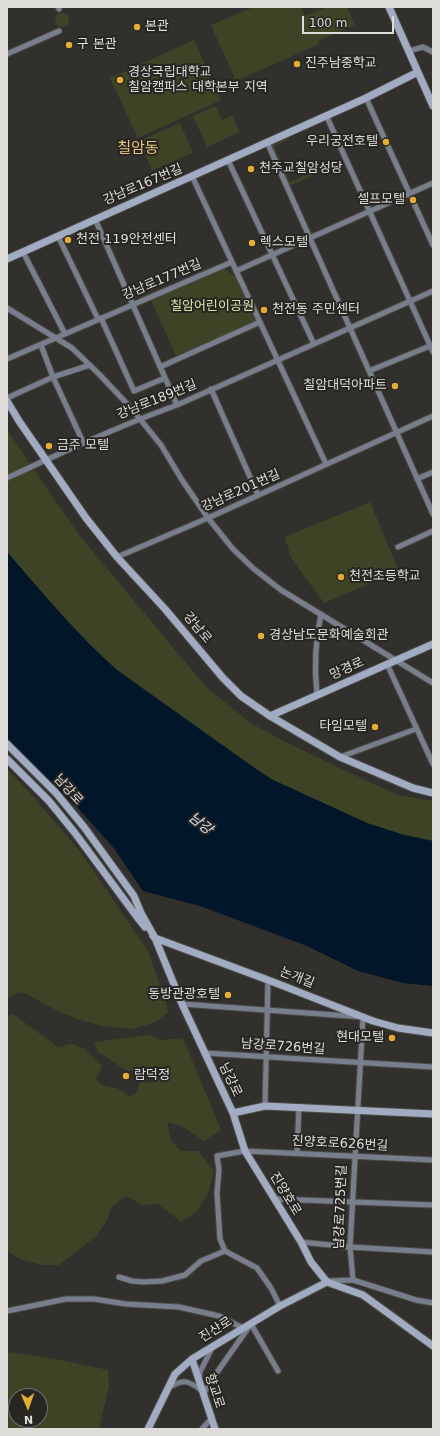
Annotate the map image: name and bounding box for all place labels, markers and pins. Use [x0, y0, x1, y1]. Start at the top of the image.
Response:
place label: 본관 [145, 19, 169, 35]
marker: 본관 [132, 22, 142, 32]
place label: 구 본관 [77, 37, 117, 53]
marker: 구 본관 [64, 40, 74, 50]
place label: 진주남중학교 [305, 56, 377, 72]
marker: 진주남중학교 [292, 59, 302, 69]
place label: 경상국립대학교 칠암캠퍼스 대학본부 지역 [128, 65, 268, 96]
marker: 경상국립대학교 칠암캠퍼스 대학본부 지역 [115, 75, 125, 85]
place label: 우리궁전호텔 [306, 134, 378, 150]
marker: 우리궁전호텔 [381, 137, 391, 147]
place label: 천주교칠암성당 [259, 161, 343, 177]
marker: 천주교칠암성당 [246, 164, 256, 174]
place label: 셀프모텔 [357, 192, 405, 208]
marker: 셀프모텔 [408, 195, 418, 205]
place label: 천전 119안전센터 [76, 232, 177, 248]
marker: 천전 119안전센터 [63, 235, 73, 245]
place label: 렉스모텔 [260, 235, 308, 251]
marker: 렉스모텔 [247, 238, 257, 248]
place label: 천전동 주민센터 [272, 302, 360, 318]
marker: 천전동 주민센터 [259, 305, 269, 315]
place label: 칠암대덕아파트 [303, 378, 387, 394]
marker: 칠암대덕아파트 [390, 381, 400, 391]
place label: 금주 모텔 [57, 438, 109, 454]
marker: 금주 모텔 [44, 441, 54, 451]
place label: 천전초등학교 [349, 569, 421, 585]
marker: 천전초등학교 [336, 572, 346, 582]
place label: 경상남도문화예술회관 [269, 628, 389, 644]
marker: 경상남도문화예술회관 [256, 631, 266, 641]
place label: 타임모텔 [319, 719, 367, 735]
marker: 타임모텔 [370, 722, 380, 732]
place label: 동방관광호텔 [148, 987, 220, 1003]
marker: 동방관광호텔 [223, 990, 233, 1000]
place label: 현대모텔 [336, 1030, 384, 1046]
marker: 현대모텔 [387, 1033, 397, 1043]
place label: 람덕정 [134, 1068, 170, 1084]
marker: 람덕정 [121, 1071, 131, 1081]

